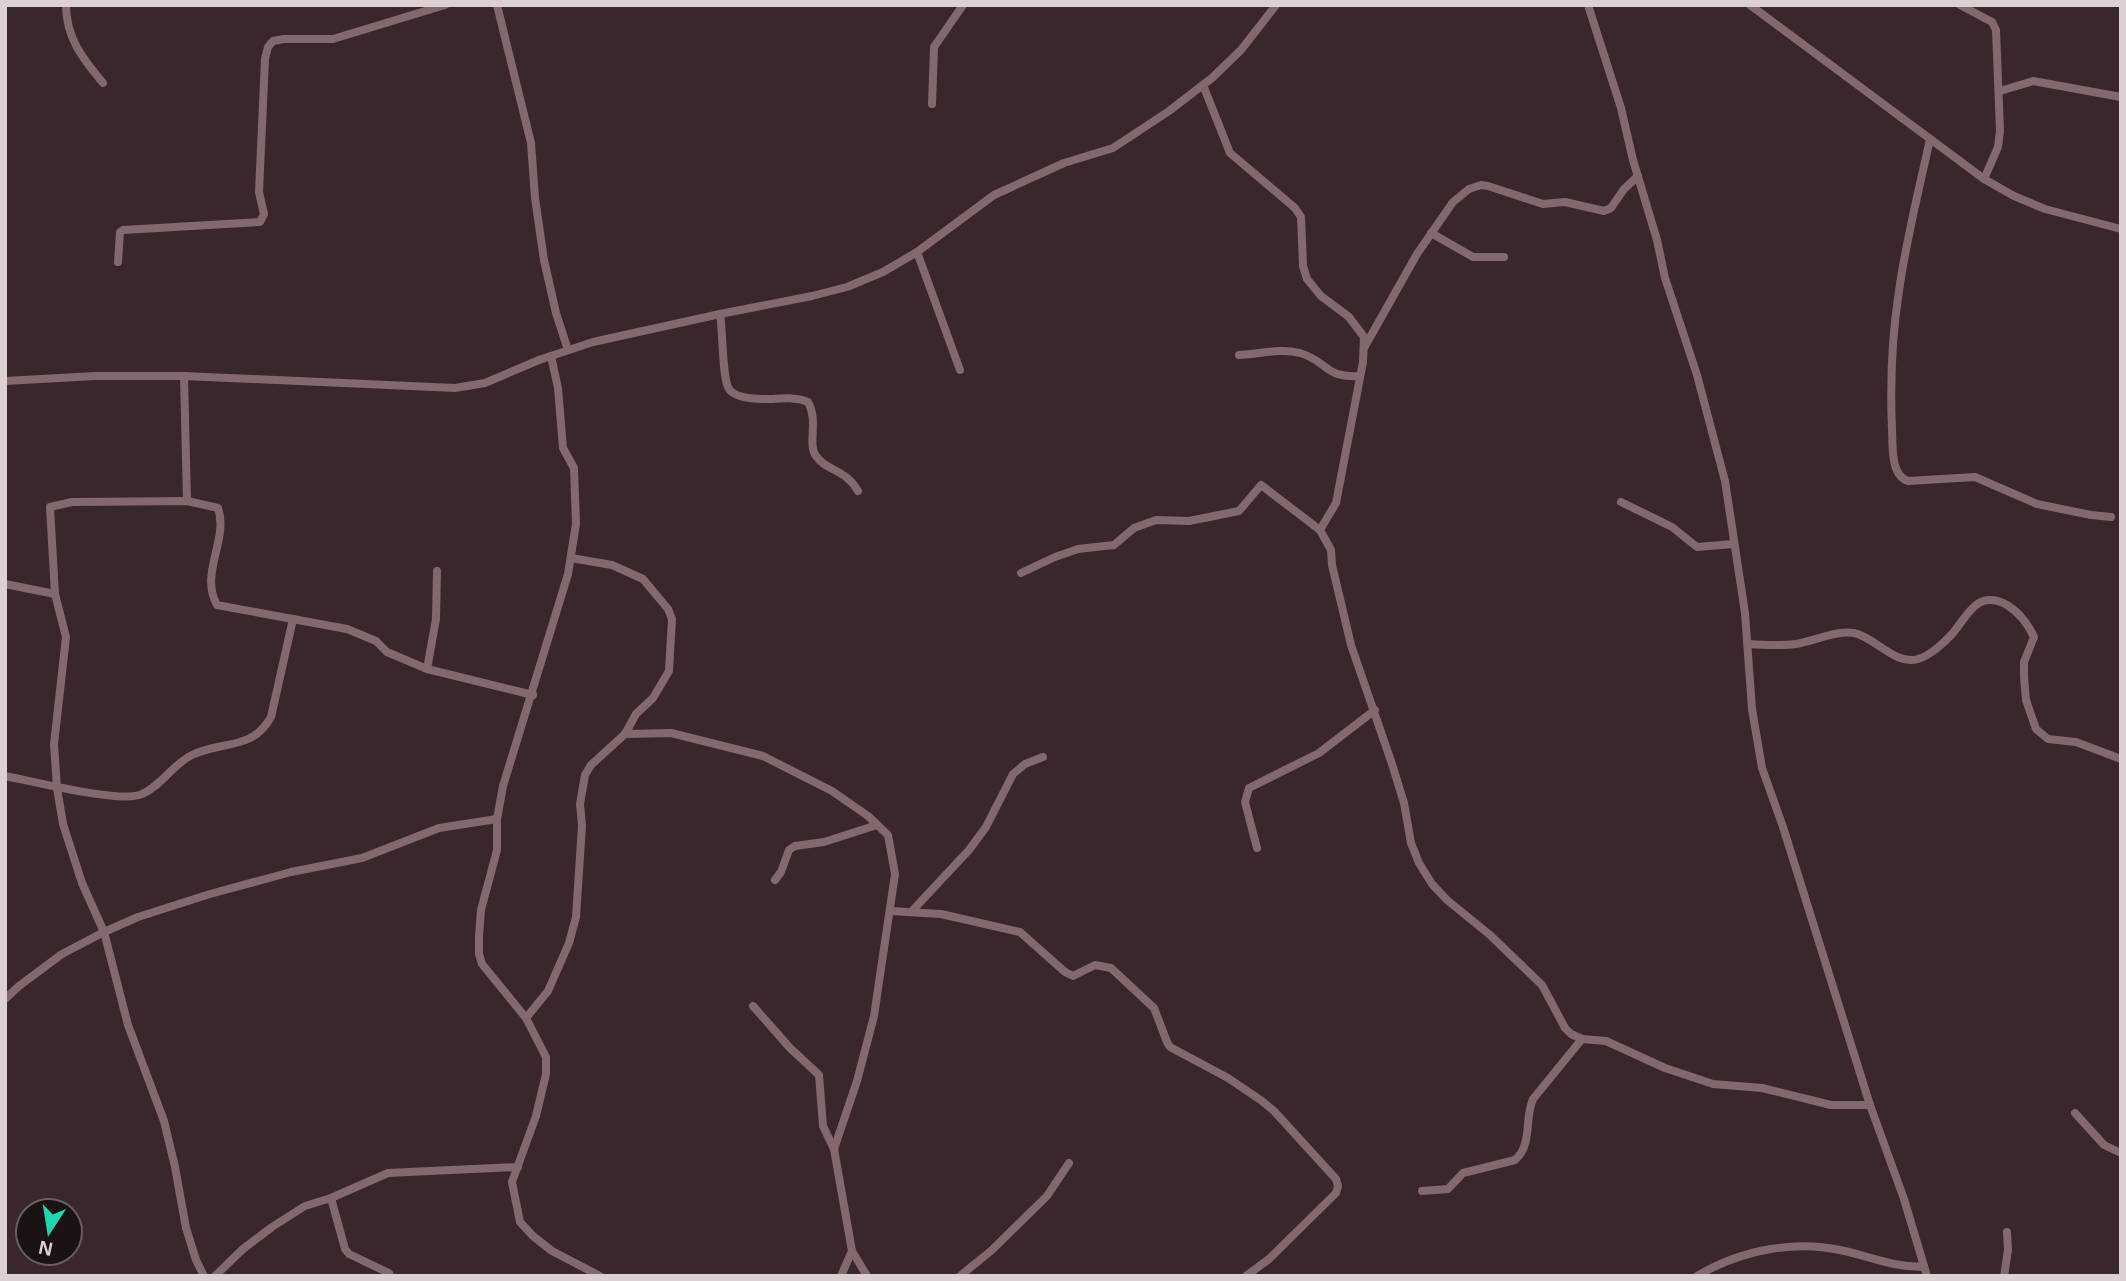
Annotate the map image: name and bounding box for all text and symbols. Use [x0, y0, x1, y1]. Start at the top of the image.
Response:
north arrow [14, 1197, 84, 1267]
text: N [37, 1236, 54, 1260]

